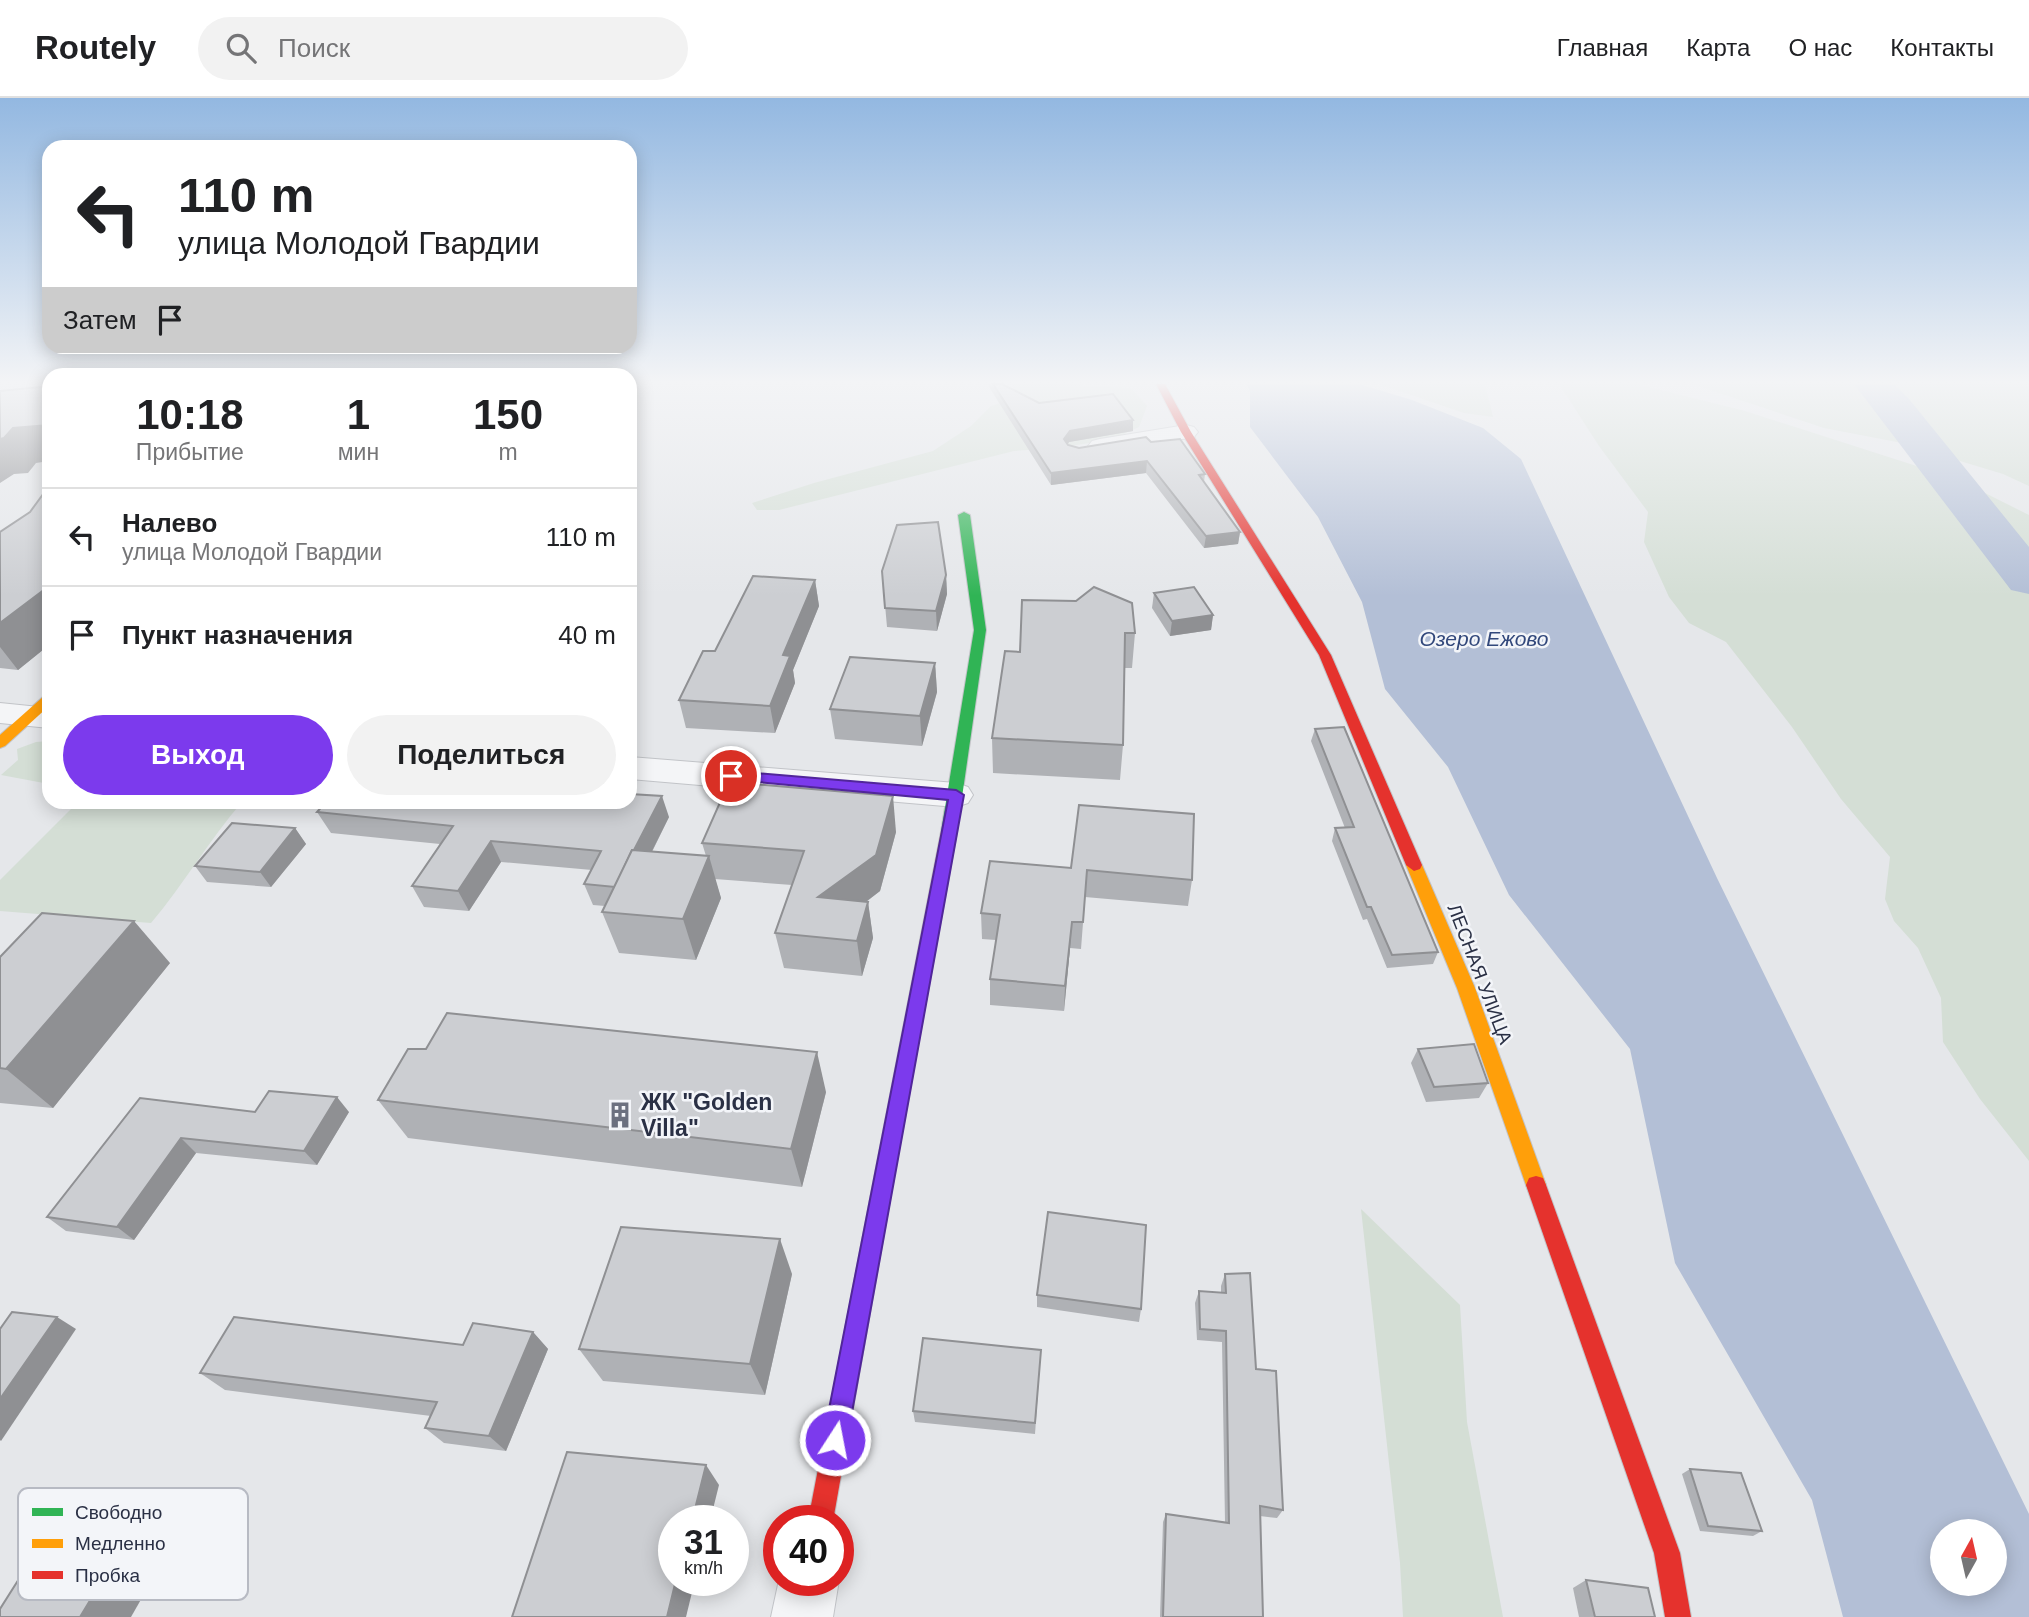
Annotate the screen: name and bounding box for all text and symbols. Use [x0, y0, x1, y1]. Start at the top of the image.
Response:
search box [198, 17, 688, 80]
text: Routely [35, 29, 156, 66]
icon: search [222, 29, 260, 67]
text: Поиск [278, 33, 350, 63]
text: Главная [1557, 34, 1648, 61]
text: Карта [1686, 34, 1750, 61]
text: О нас [1788, 34, 1852, 61]
text: Контакты [1890, 34, 1994, 61]
icon: left [63, 168, 154, 259]
text: 110 m [178, 168, 314, 222]
text: улица Молодой Гвардии [178, 225, 540, 261]
icon: arrive [151, 301, 189, 339]
text: Затем [63, 305, 137, 335]
text: 10:18 [136, 391, 244, 438]
text: 1 [347, 391, 370, 438]
text: 150 [473, 391, 543, 438]
text: Прибытие [136, 439, 244, 465]
text: мин [338, 439, 379, 465]
text: m [498, 439, 518, 465]
text: Налево [122, 508, 217, 538]
icon: left [63, 518, 101, 556]
text: 110 m [546, 522, 616, 552]
text: улица Молодой Гвардии [122, 539, 382, 565]
icon: arrive [63, 616, 101, 654]
text: Пункт назначения [122, 620, 353, 650]
text: 40 m [558, 620, 616, 650]
water label: Озеро Ежово [1419, 627, 1549, 650]
button: Выход [63, 715, 333, 795]
button: Поделиться [347, 715, 616, 795]
pin [701, 746, 761, 806]
icon: arrive [712, 757, 750, 795]
street label: ЛЕСНАЯ УЛИЦА [1444, 901, 1517, 1047]
place label: ЖК "Golden Villa" [640, 1089, 772, 1141]
building icon: ЖК "Golden Villa" [605, 1100, 635, 1130]
position arrow [798, 1403, 872, 1477]
legend [18, 1488, 248, 1600]
text: Свободно [75, 1502, 162, 1523]
speed limit sign: 40 [763, 1505, 854, 1596]
north arrow [1930, 1519, 2007, 1596]
map controls [1930, 1519, 2007, 1596]
text: 31 [684, 1522, 723, 1561]
text: Медленно [75, 1533, 165, 1554]
text: km/h [684, 1558, 723, 1578]
text: Пробка [75, 1565, 140, 1586]

